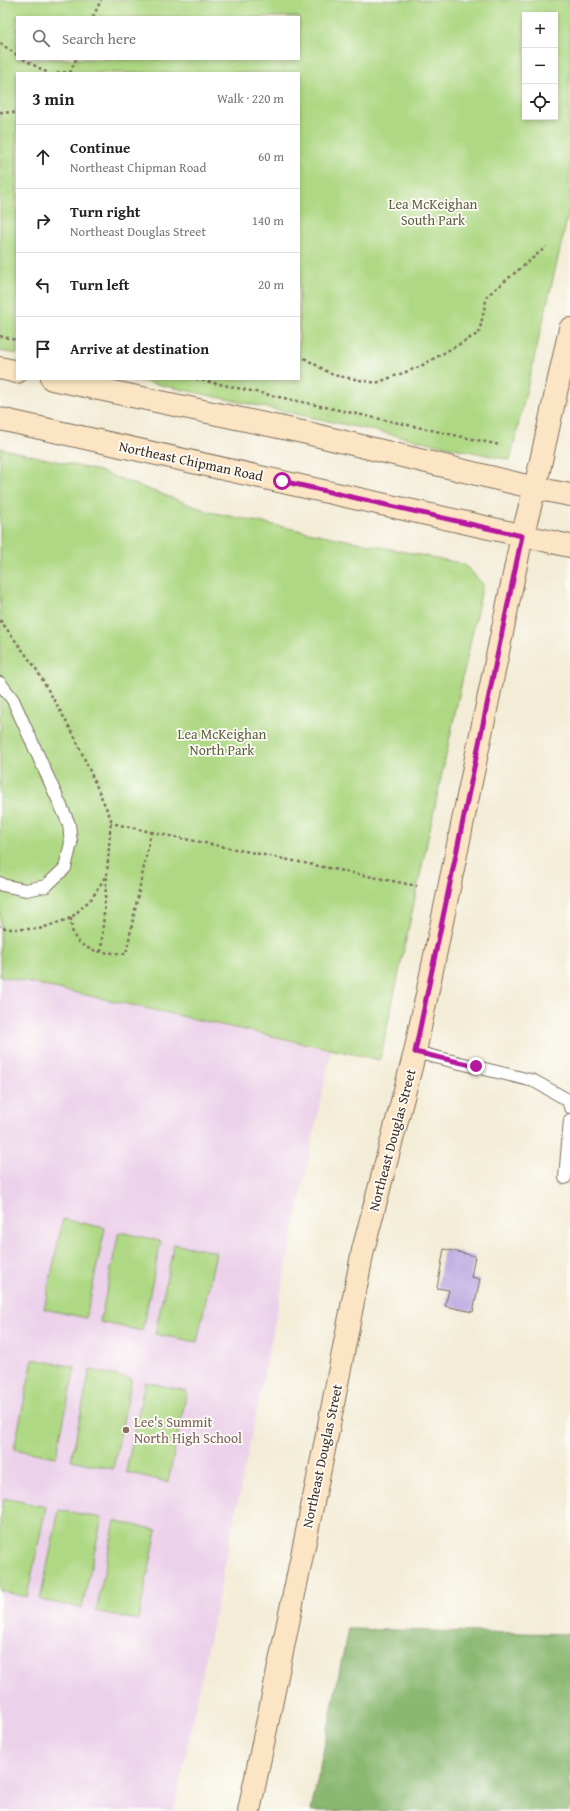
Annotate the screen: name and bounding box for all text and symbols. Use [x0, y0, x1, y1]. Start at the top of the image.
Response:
map controls [522, 12, 558, 120]
button: + [522, 12, 558, 48]
search box [16, 16, 300, 60]
icon: search [30, 27, 52, 49]
text: Search here [62, 28, 136, 49]
button: − [522, 48, 558, 84]
button: locate [522, 84, 558, 120]
text: 3 min [32, 86, 74, 111]
text: Walk · 220 m [217, 89, 284, 108]
text: Continue [70, 137, 131, 158]
icon: ahead [32, 146, 54, 168]
text: 60 m [258, 147, 284, 166]
text: Northeast Chipman Road [70, 158, 206, 177]
park label: Lea McKeighan South Park [389, 194, 478, 230]
text: Turn right [70, 201, 141, 222]
icon: right [32, 210, 54, 232]
text: 140 m [252, 211, 284, 230]
text: Northeast Douglas Street [70, 222, 206, 241]
icon: left [32, 274, 54, 296]
text: Turn left [70, 274, 129, 295]
text: 20 m [258, 275, 284, 294]
icon: arrive [32, 338, 54, 360]
text: Arrive at destination [70, 338, 209, 359]
street label: Northeast Chipman Road [117, 436, 265, 486]
route start [273, 472, 291, 490]
park label: Lea McKeighan North Park [178, 724, 267, 760]
route end [467, 1057, 485, 1075]
street label: Northeast Douglas Street [363, 1067, 421, 1213]
street label: Northeast Douglas Street [297, 1382, 347, 1530]
place label: Lee's Summit North High School [134, 1412, 242, 1448]
marker: Lee's Summit North High School [121, 1425, 131, 1435]

